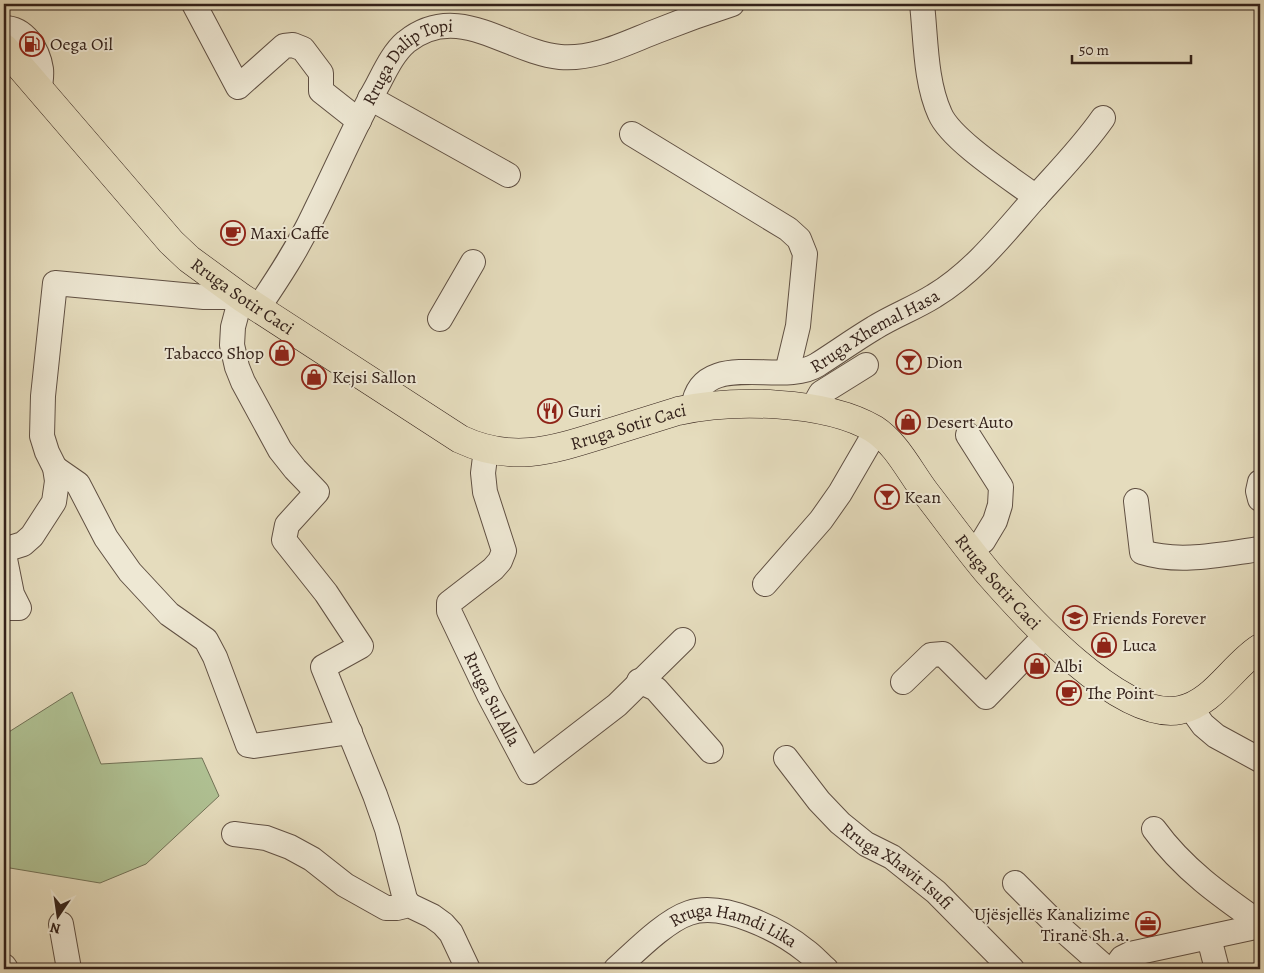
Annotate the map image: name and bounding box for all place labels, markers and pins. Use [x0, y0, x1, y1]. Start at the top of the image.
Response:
fuel station icon: Oega Oil [19, 31, 45, 57]
place label: Oega Oil [50, 32, 114, 56]
cafe icon: Maxi Caffe [220, 220, 246, 246]
place label: Maxi Caffe [250, 221, 329, 245]
shop icon: Tabacco Shop [269, 340, 295, 366]
place label: Tabacco Shop [164, 341, 264, 365]
bar icon: Dion [896, 349, 922, 375]
place label: Dion [926, 350, 963, 374]
shop icon: Kejsi Sallon [301, 364, 327, 390]
place label: Kejsi Sallon [332, 365, 417, 389]
restaurant icon: Guri [537, 398, 563, 424]
place label: Guri [568, 399, 601, 423]
shop icon: Desert Auto [895, 409, 921, 435]
place label: Desert Auto [926, 410, 1013, 434]
bar icon: Kean [874, 484, 900, 510]
place label: Kean [904, 485, 941, 509]
school or university icon: Friends Forever [1062, 605, 1088, 631]
place label: Friends Forever [1092, 606, 1206, 630]
shop icon: Luca [1091, 632, 1117, 658]
place label: Luca [1122, 633, 1157, 657]
shop icon: Albi [1024, 653, 1050, 679]
place label: Albi [1053, 654, 1083, 678]
cafe icon: The Point [1056, 680, 1082, 706]
place label: The Point [1086, 681, 1154, 705]
place label: Ujësjellës Kanalizime Tiranë Sh.a. [974, 902, 1130, 947]
office icon: Ujësjellës Kanalizime Tiranë Sh.a. [1135, 911, 1161, 937]

